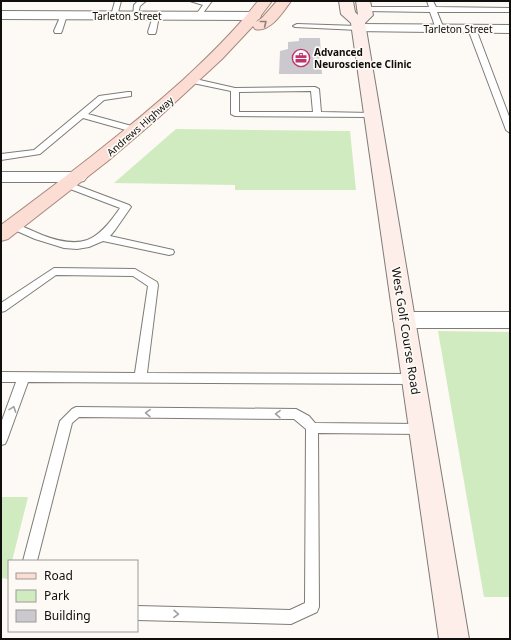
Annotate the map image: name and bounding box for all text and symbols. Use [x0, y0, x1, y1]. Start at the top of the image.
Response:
street label: Tarleton Street [92, 9, 162, 23]
one-way arrow [260, 20, 267, 27]
street label: Tarleton Street [423, 22, 493, 36]
place label: Advanced Neuroscience Clinic [314, 45, 412, 71]
office icon: Advanced Neuroscience Clinic [291, 48, 311, 68]
street label: Andrews Highway [104, 92, 177, 159]
street label: West Golf Course Road [388, 266, 424, 396]
one-way arrow [8, 405, 16, 412]
one-way arrow [145, 409, 151, 417]
one-way arrow [275, 410, 281, 418]
legend [8, 560, 138, 632]
text: Road [44, 567, 73, 584]
text: Park [44, 587, 70, 604]
text: Building [44, 607, 91, 624]
one-way arrow [173, 610, 179, 618]

